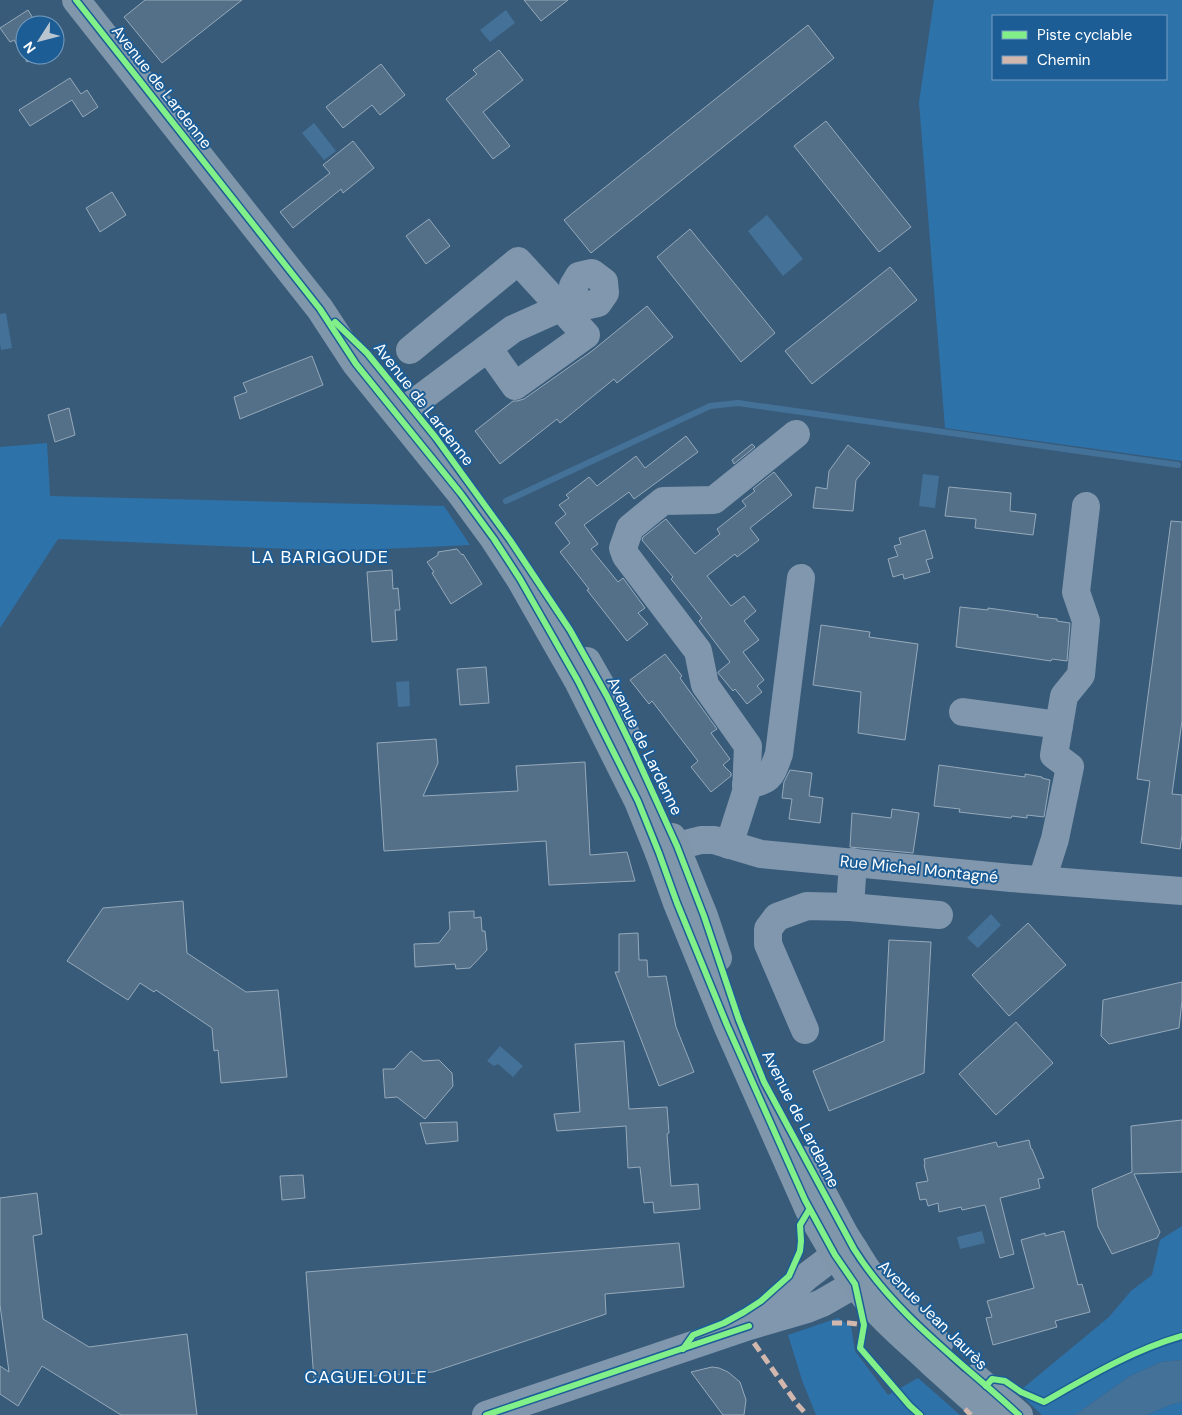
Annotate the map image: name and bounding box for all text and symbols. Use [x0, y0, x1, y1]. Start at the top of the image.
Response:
north arrow [15, 15, 65, 65]
legend [992, 15, 1167, 80]
street label: Avenue de Lardenne [107, 21, 217, 153]
text: Piste cyclable [1037, 25, 1132, 45]
text: N [19, 38, 40, 57]
text: Chemin [1037, 50, 1090, 70]
street label: Avenue de Lardenne [369, 338, 479, 470]
district label: LA BARIGOUDE [251, 545, 389, 569]
street label: Avenue de Lardenne [602, 673, 688, 819]
street label: Rue Michel Montagné [839, 850, 999, 888]
street label: Avenue de Lardenne [757, 1047, 845, 1191]
street label: Avenue Jean Jaurès [874, 1256, 992, 1374]
district label: CAGUELOULE [304, 1365, 428, 1389]

